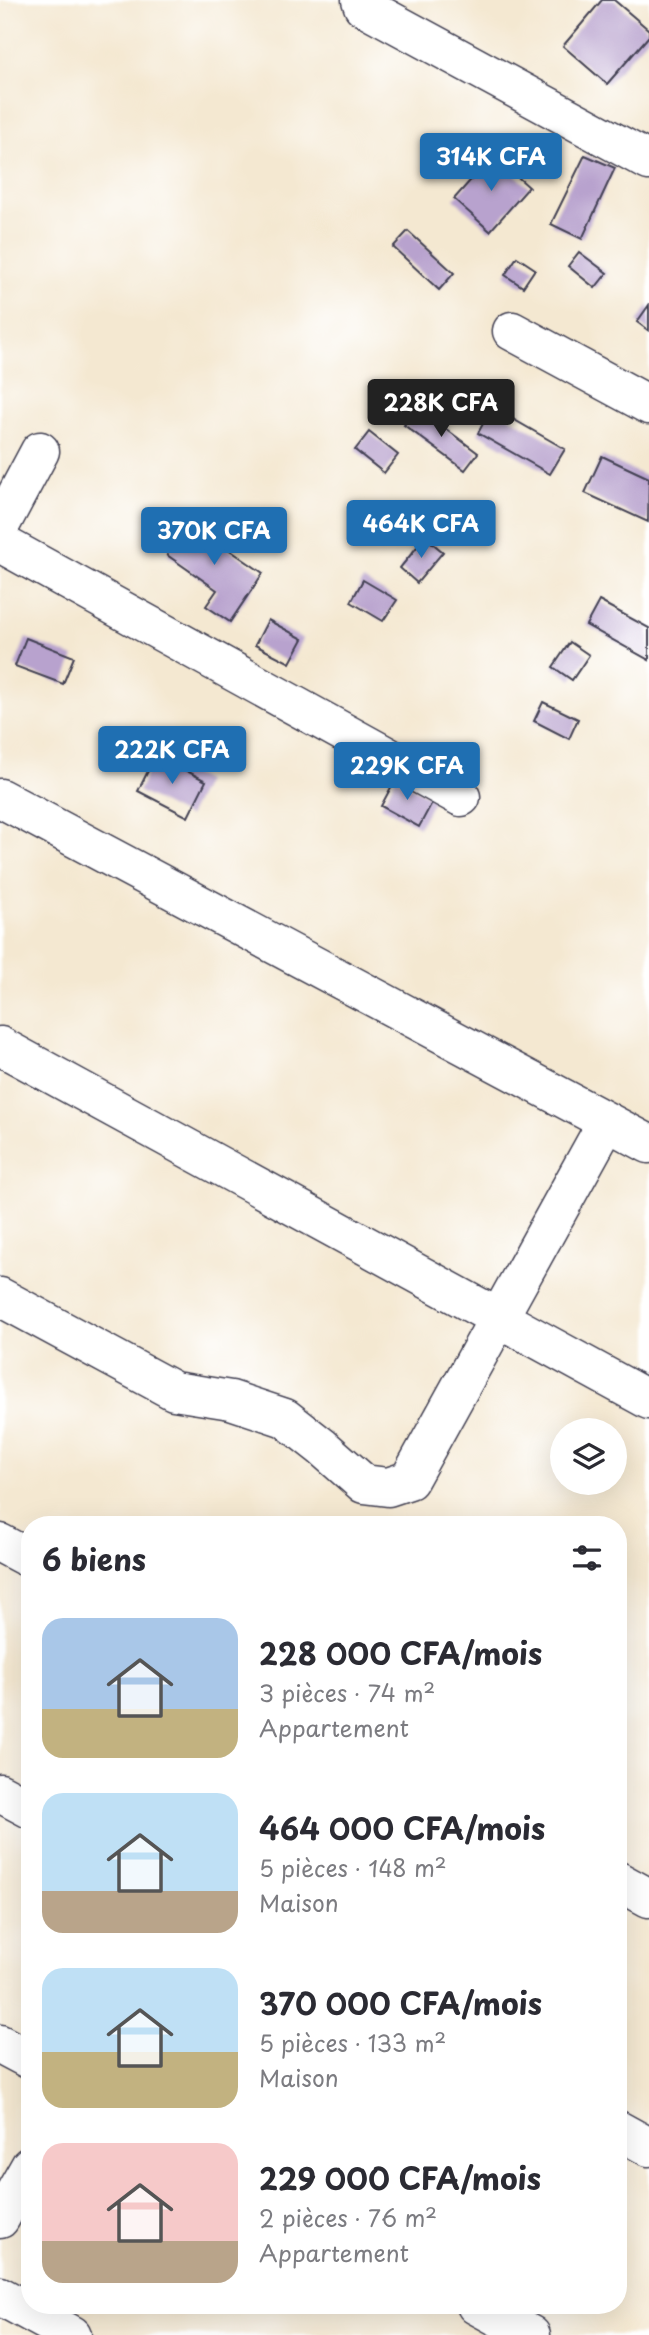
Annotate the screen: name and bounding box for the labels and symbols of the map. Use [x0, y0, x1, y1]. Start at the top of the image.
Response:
pin: 314K CFA [419, 134, 563, 193]
pin: 228K CFA [369, 380, 513, 439]
pin: 464K CFA [349, 500, 493, 560]
pin: 370K CFA [142, 508, 286, 567]
pin: 222K CFA [100, 726, 244, 786]
pin: 229K CFA [335, 742, 479, 802]

